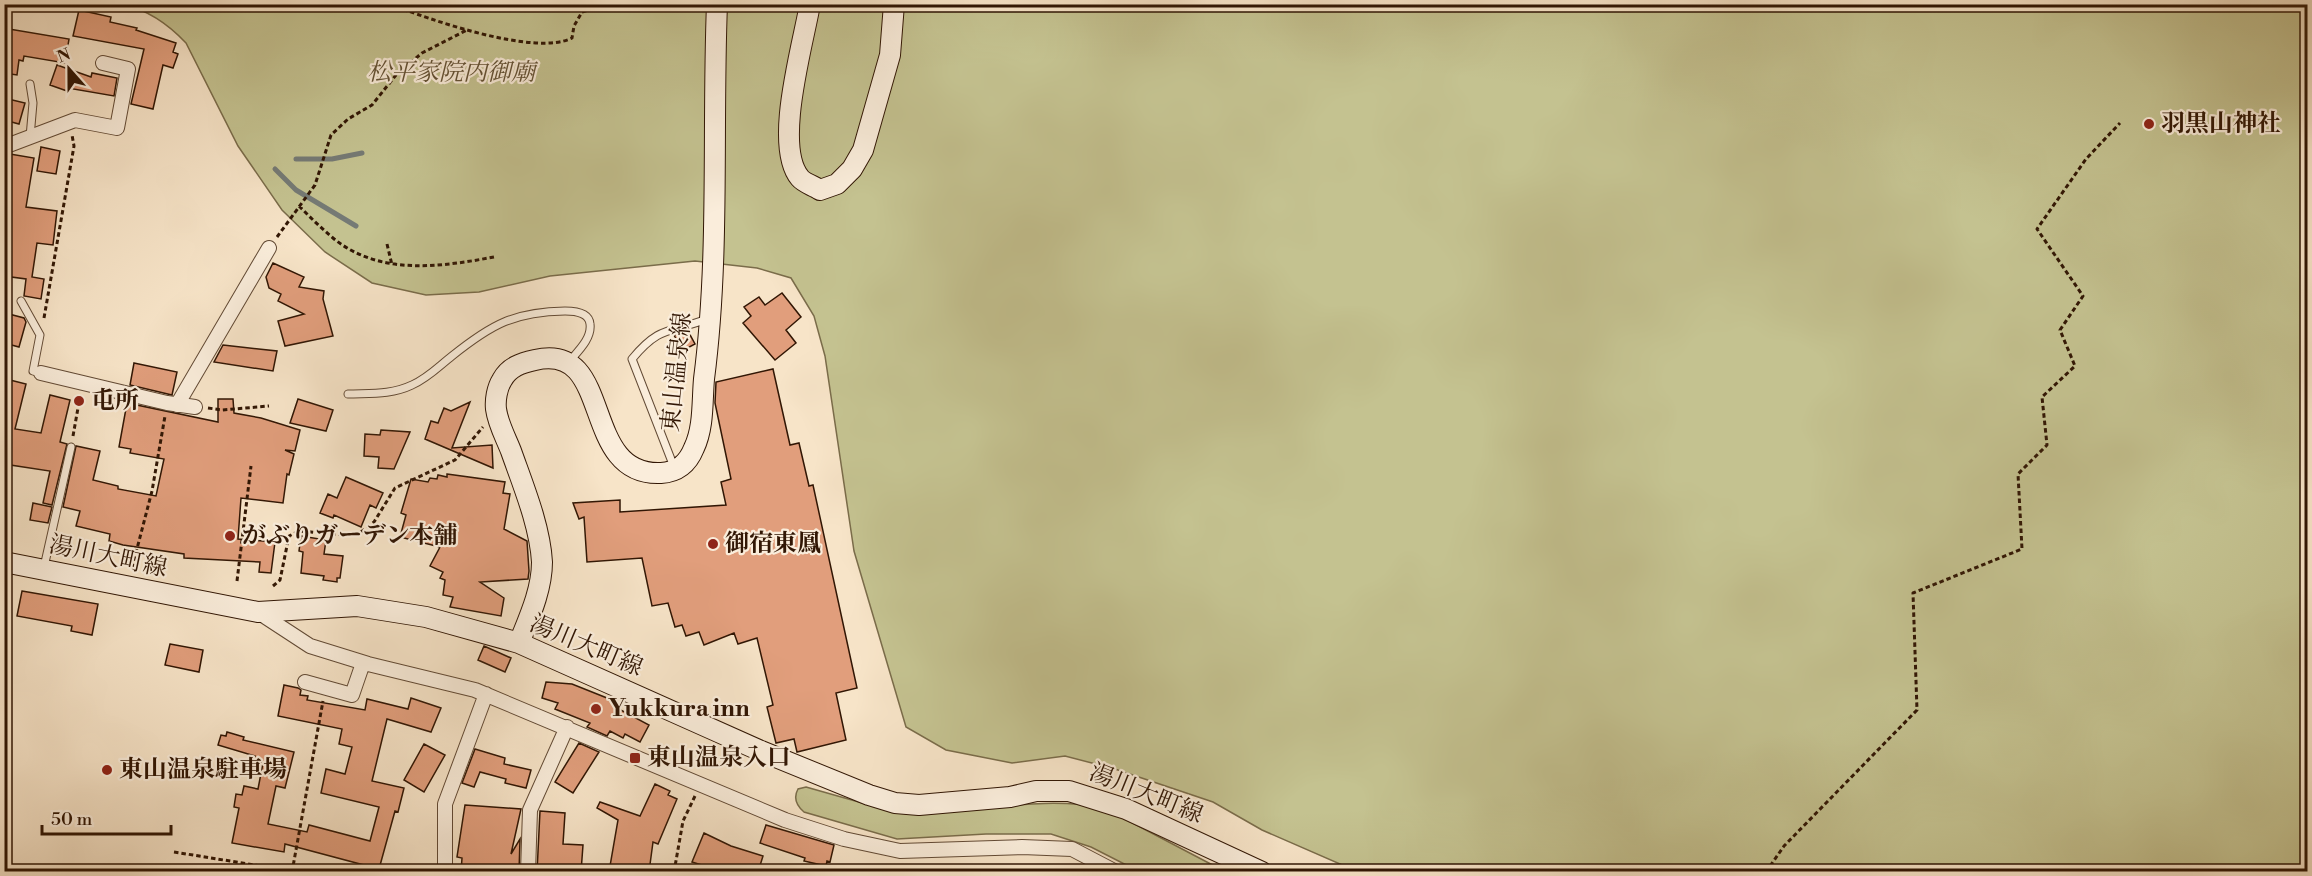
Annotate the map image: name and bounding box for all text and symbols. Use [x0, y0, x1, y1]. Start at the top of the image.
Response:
north arrow [39, 39, 99, 99]
text: N [54, 44, 74, 68]
park label: 松平家院内御廟 [367, 58, 539, 88]
place label: 羽黒山神社 [2161, 109, 2281, 139]
marker: 羽黒山神社 [2142, 117, 2156, 131]
street label: 東山温泉線 [656, 311, 698, 433]
place label: 屯所 [91, 386, 139, 416]
marker: 屯所 [72, 394, 86, 408]
place label: がぶりガーデン本舗 [242, 521, 458, 551]
marker: がぶりガーデン本舗 [223, 529, 237, 543]
place label: 御宿東鳳 [725, 529, 821, 559]
street label: 湯川大町線 [46, 530, 170, 584]
marker: 御宿東鳳 [706, 537, 720, 551]
street label: 湯川大町線 [525, 609, 647, 683]
place label: Yukkura inn [608, 694, 750, 724]
marker: Yukkura inn [589, 702, 603, 716]
place label: 東山温泉入口 [647, 743, 791, 773]
marker: 東山温泉入口 [628, 751, 642, 765]
place label: 東山温泉駐車場 [119, 755, 287, 785]
street label: 湯川大町線 [1085, 758, 1207, 830]
marker: 東山温泉駐車場 [100, 763, 114, 777]
scale bar [42, 798, 171, 836]
text: 50 m [51, 808, 93, 831]

